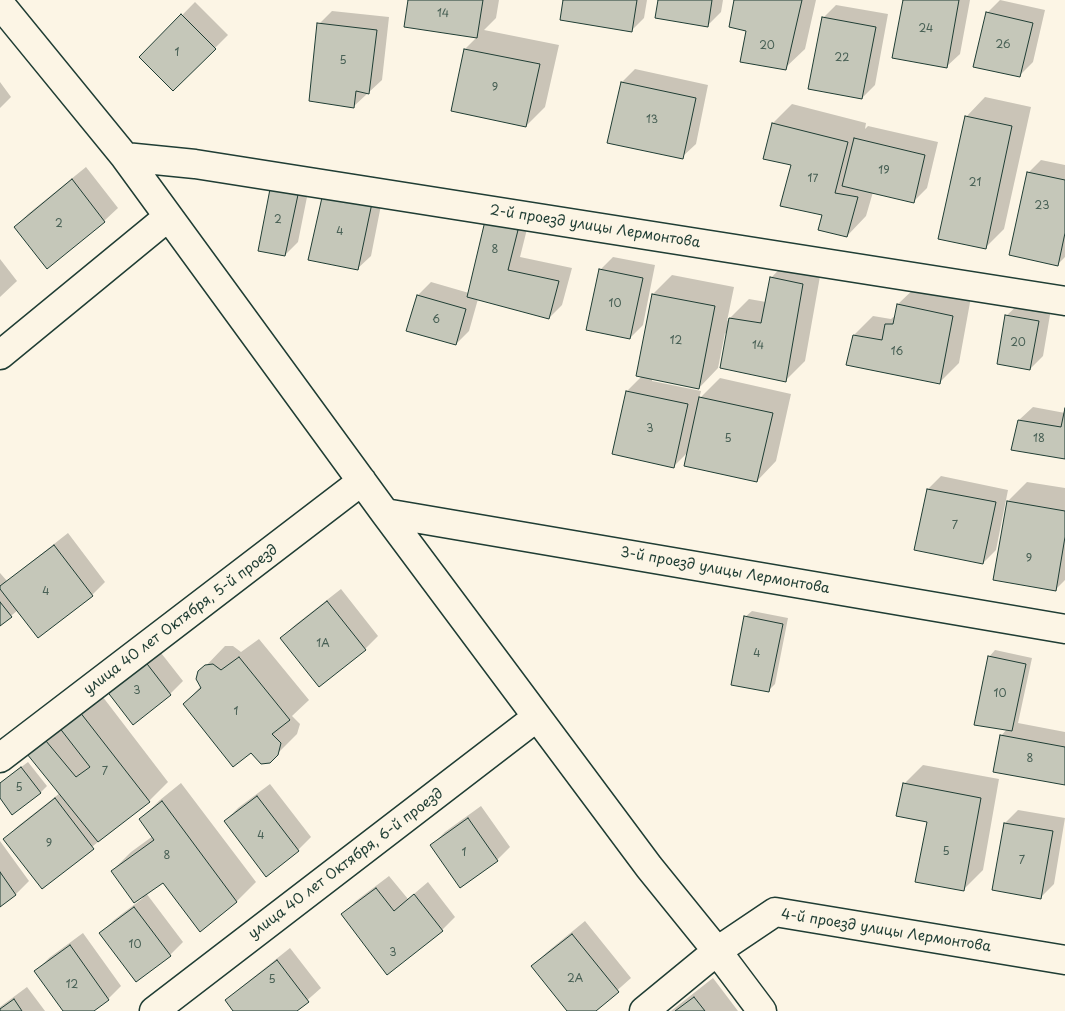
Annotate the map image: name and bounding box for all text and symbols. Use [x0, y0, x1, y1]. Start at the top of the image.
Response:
house number: 14 [437, 7, 449, 21]
house number: 24 [919, 22, 933, 36]
house number: 26 [995, 38, 1011, 52]
house number: 20 [759, 39, 775, 53]
house number: 1 [175, 46, 179, 60]
house number: 22 [835, 51, 849, 65]
house number: 5 [339, 54, 347, 68]
house number: 9 [492, 81, 498, 95]
house number: 13 [646, 113, 658, 127]
house number: 19 [878, 164, 890, 178]
house number: 17 [808, 172, 818, 186]
house number: 21 [969, 176, 981, 190]
house number: 23 [1035, 199, 1049, 213]
street label: 2-й проезд улицы Лермонтова [489, 202, 701, 252]
house number: 2 [274, 213, 282, 227]
house number: 2 [55, 217, 63, 231]
house number: 4 [336, 225, 344, 239]
house number: 8 [492, 243, 498, 257]
house number: 10 [609, 297, 621, 311]
house number: 6 [432, 313, 440, 327]
house number: 12 [670, 334, 682, 348]
house number: 20 [1010, 336, 1026, 350]
house number: 14 [752, 339, 764, 353]
house number: 16 [891, 345, 903, 359]
house number: 3 [646, 422, 654, 436]
house number: 5 [724, 432, 732, 446]
house number: 18 [1033, 432, 1045, 446]
house number: 7 [952, 519, 958, 533]
street label: улица 40 лет Октября, 5-й проезд [81, 541, 281, 699]
street label: 3-й проезд улицы Лермонтова [619, 544, 831, 598]
house number: 9 [1026, 552, 1032, 566]
house number: 4 [42, 585, 50, 599]
house number: 1А [316, 637, 330, 651]
house number: 4 [753, 647, 761, 661]
house number: 3 [133, 684, 141, 698]
house number: 10 [994, 687, 1006, 701]
house number: 1 [234, 705, 238, 719]
house number: 8 [1027, 752, 1033, 766]
house number: 7 [102, 765, 108, 779]
house number: 5 [15, 781, 23, 795]
street label: улица 40 лет Октября, 6-й проезд [245, 785, 447, 943]
house number: 4 [257, 829, 265, 843]
house number: 9 [46, 837, 52, 851]
house number: 5 [942, 845, 950, 859]
house number: 1 [462, 846, 466, 860]
house number: 8 [164, 849, 170, 863]
house number: 7 [1019, 854, 1025, 868]
street label: 4-й проезд улицы Лермонтова [780, 906, 992, 956]
house number: 10 [129, 938, 141, 952]
house number: 3 [389, 946, 397, 960]
house number: 2А [567, 972, 583, 986]
house number: 5 [268, 973, 276, 987]
house number: 12 [66, 978, 78, 992]

